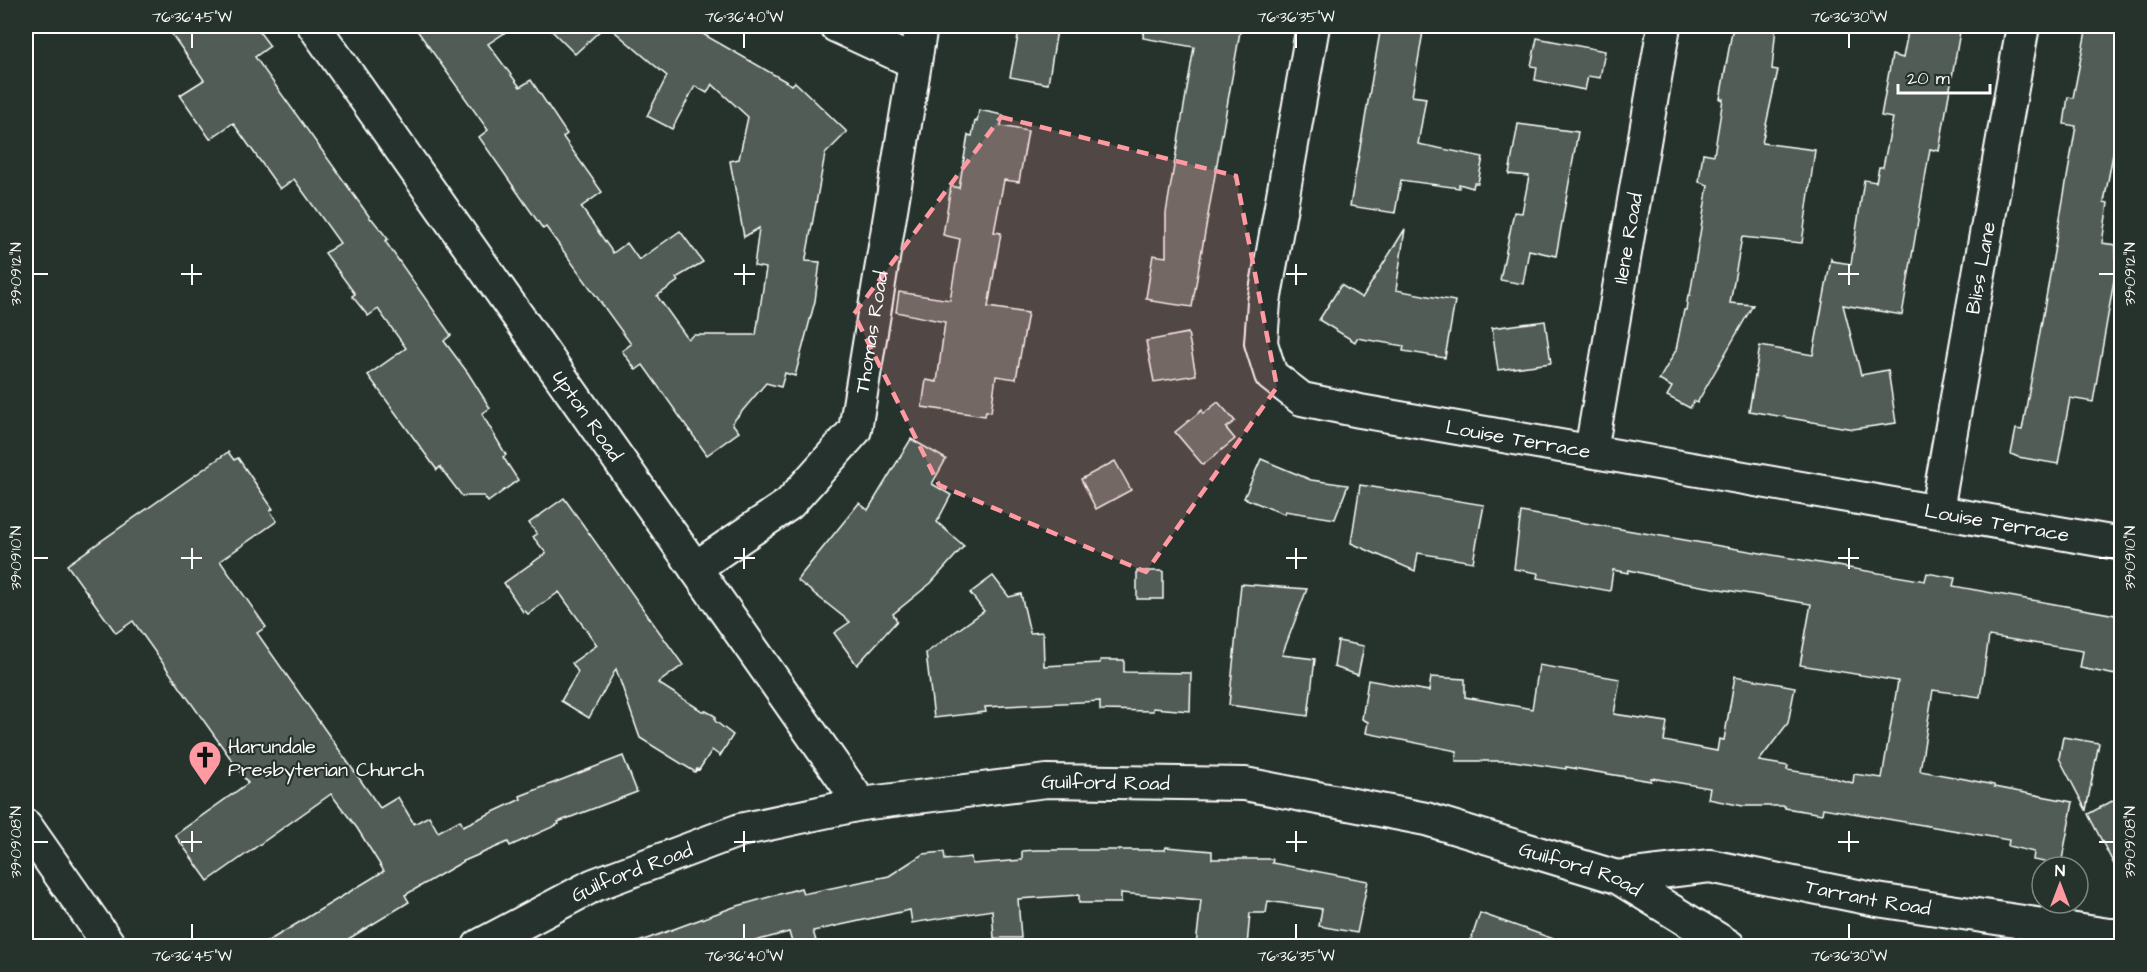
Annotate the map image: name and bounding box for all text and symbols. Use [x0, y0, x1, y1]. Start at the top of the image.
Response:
text: 76°36'45"W [152, 7, 232, 28]
text: 76°36'40"W [705, 7, 783, 28]
text: 76°36'35"W [1257, 7, 1335, 28]
text: 76°36'30"W [1811, 7, 1887, 28]
scale bar [1898, 57, 1990, 95]
text: 20 m [1907, 66, 1950, 91]
street label: Ilene Road [1607, 191, 1650, 286]
street label: Bliss Lane [1959, 219, 2003, 316]
text: 39°09'12"N [6, 242, 27, 306]
text: 39°09'12"N [2120, 242, 2141, 306]
street label: Thomas Road [848, 269, 896, 395]
street label: Upton Road [545, 365, 629, 467]
street label: Louise Terrace [1444, 413, 1593, 466]
street label: Louise Terrace [1922, 497, 2071, 550]
text: 39°09'10"N [6, 526, 27, 590]
text: 39°09'10"N [2120, 526, 2141, 590]
place label: Harundale Presbyterian Church [228, 733, 424, 785]
church icon: Harundale Presbyterian Church [187, 739, 223, 786]
street label: Guilford Road [1041, 768, 1170, 798]
text: 39°09'08"N [6, 806, 27, 878]
text: 39°09'08"N [2120, 806, 2141, 878]
street label: Guilford Road [1515, 835, 1647, 904]
street label: Guilford Road [566, 836, 697, 910]
north arrow [2030, 855, 2090, 915]
text: N [2055, 860, 2065, 882]
street label: Tarrant Road [1803, 873, 1933, 923]
text: 76°36'45"W [152, 946, 232, 967]
text: 76°36'40"W [705, 946, 783, 967]
text: 76°36'35"W [1257, 946, 1335, 967]
text: 76°36'30"W [1811, 946, 1887, 967]

